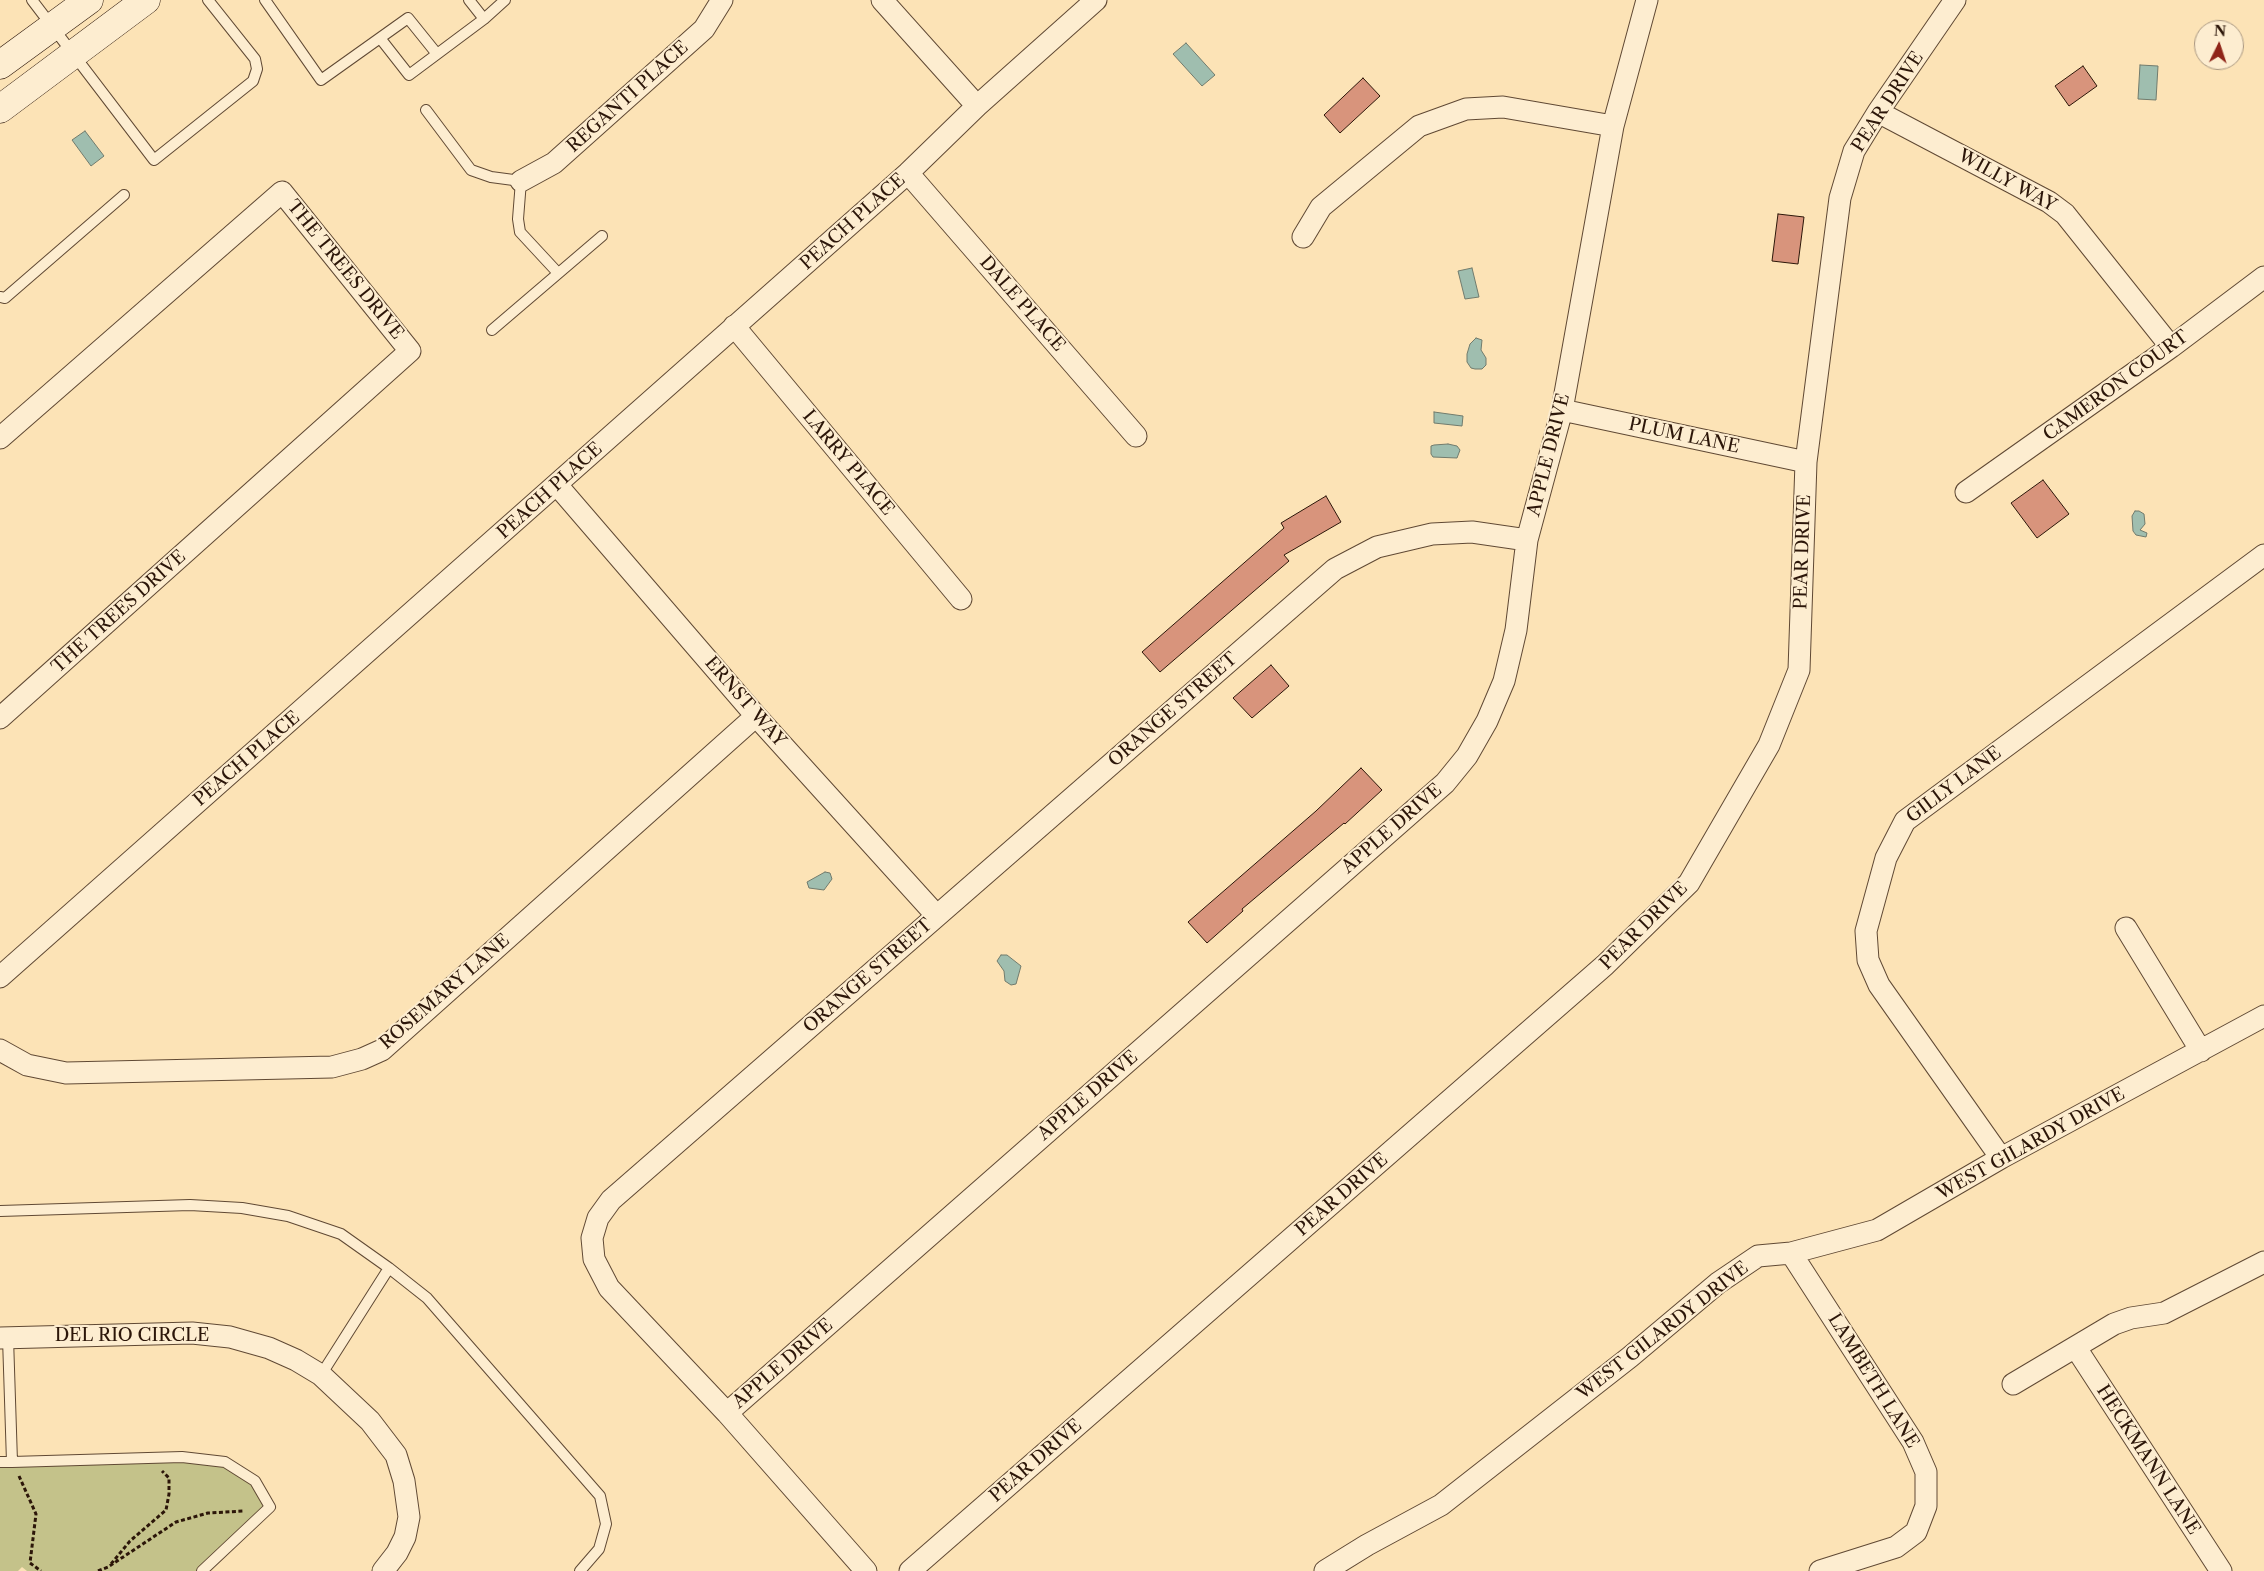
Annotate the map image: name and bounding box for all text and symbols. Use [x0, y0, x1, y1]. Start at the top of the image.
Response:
north arrow [2194, 20, 2244, 70]
text: N [2213, 22, 2227, 40]
street label: REGANTI PLACE [563, 37, 693, 157]
street label: PEAR DRIVE [1848, 48, 1928, 156]
street label: WILLY WAY [1954, 145, 2060, 217]
street label: PEACH PLACE [796, 169, 910, 275]
street label: THE TREES DRIVE [282, 196, 408, 344]
street label: DALE PLACE [975, 252, 1069, 356]
street label: CAMERON COURT [2039, 326, 2193, 446]
street label: APPLE DRIVE [1523, 391, 1575, 519]
street label: LARRY PLACE [798, 406, 898, 520]
street label: PLUM LANE [1627, 414, 1741, 458]
street label: PEACH PLACE [493, 438, 607, 544]
street label: PEAR DRIVE [1790, 494, 1816, 610]
street label: THE TREES DRIVE [48, 546, 190, 678]
street label: ORANGE STREET [1104, 648, 1242, 772]
street label: ERNST WAY [700, 652, 790, 752]
street label: PEACH PLACE [189, 707, 305, 811]
street label: GILLY LANE [1902, 742, 2006, 828]
street label: APPLE DRIVE [1338, 780, 1446, 878]
street label: PEAR DRIVE [1596, 878, 1692, 974]
street label: ORANGE STREET [799, 914, 937, 1038]
street label: ROSEMARY LANE [376, 930, 514, 1054]
street label: APPLE DRIVE [1034, 1047, 1142, 1145]
street label: WEST GILARDY DRIVE [1933, 1083, 2129, 1205]
street label: PEAR DRIVE [1291, 1149, 1393, 1241]
street label: WEST GILARDY DRIVE [1573, 1257, 1753, 1405]
street label: LAMBETH LANE [1823, 1310, 1923, 1452]
street label: APPLE DRIVE [729, 1315, 837, 1413]
street label: DEL RIO CIRCLE [55, 1325, 209, 1347]
street label: HECKMANN LANE [2092, 1381, 2204, 1539]
street label: PEAR DRIVE [985, 1415, 1087, 1507]

